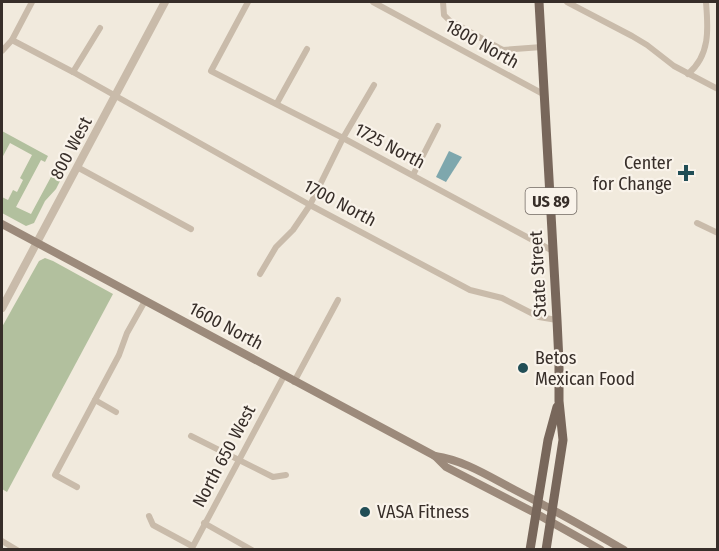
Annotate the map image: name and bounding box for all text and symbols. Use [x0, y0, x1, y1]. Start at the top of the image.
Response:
street label: 1800 North [441, 15, 523, 73]
street label: 800 West [45, 113, 97, 183]
street label: 1725 North [351, 118, 429, 174]
place label: Center for Change [593, 152, 673, 195]
marker: Center for Change [677, 164, 695, 182]
street label: 1700 North [300, 175, 380, 231]
road number: US 89 [526, 188, 576, 214]
street label: State Street [525, 230, 551, 318]
street label: 1600 North [185, 297, 267, 355]
place label: Betos Mexican Food [535, 347, 635, 390]
marker: Betos Mexican Food [516, 361, 530, 375]
street label: North 650 West [188, 401, 260, 511]
place label: VASA Fitness [377, 501, 470, 523]
marker: VASA Fitness [358, 505, 372, 519]

